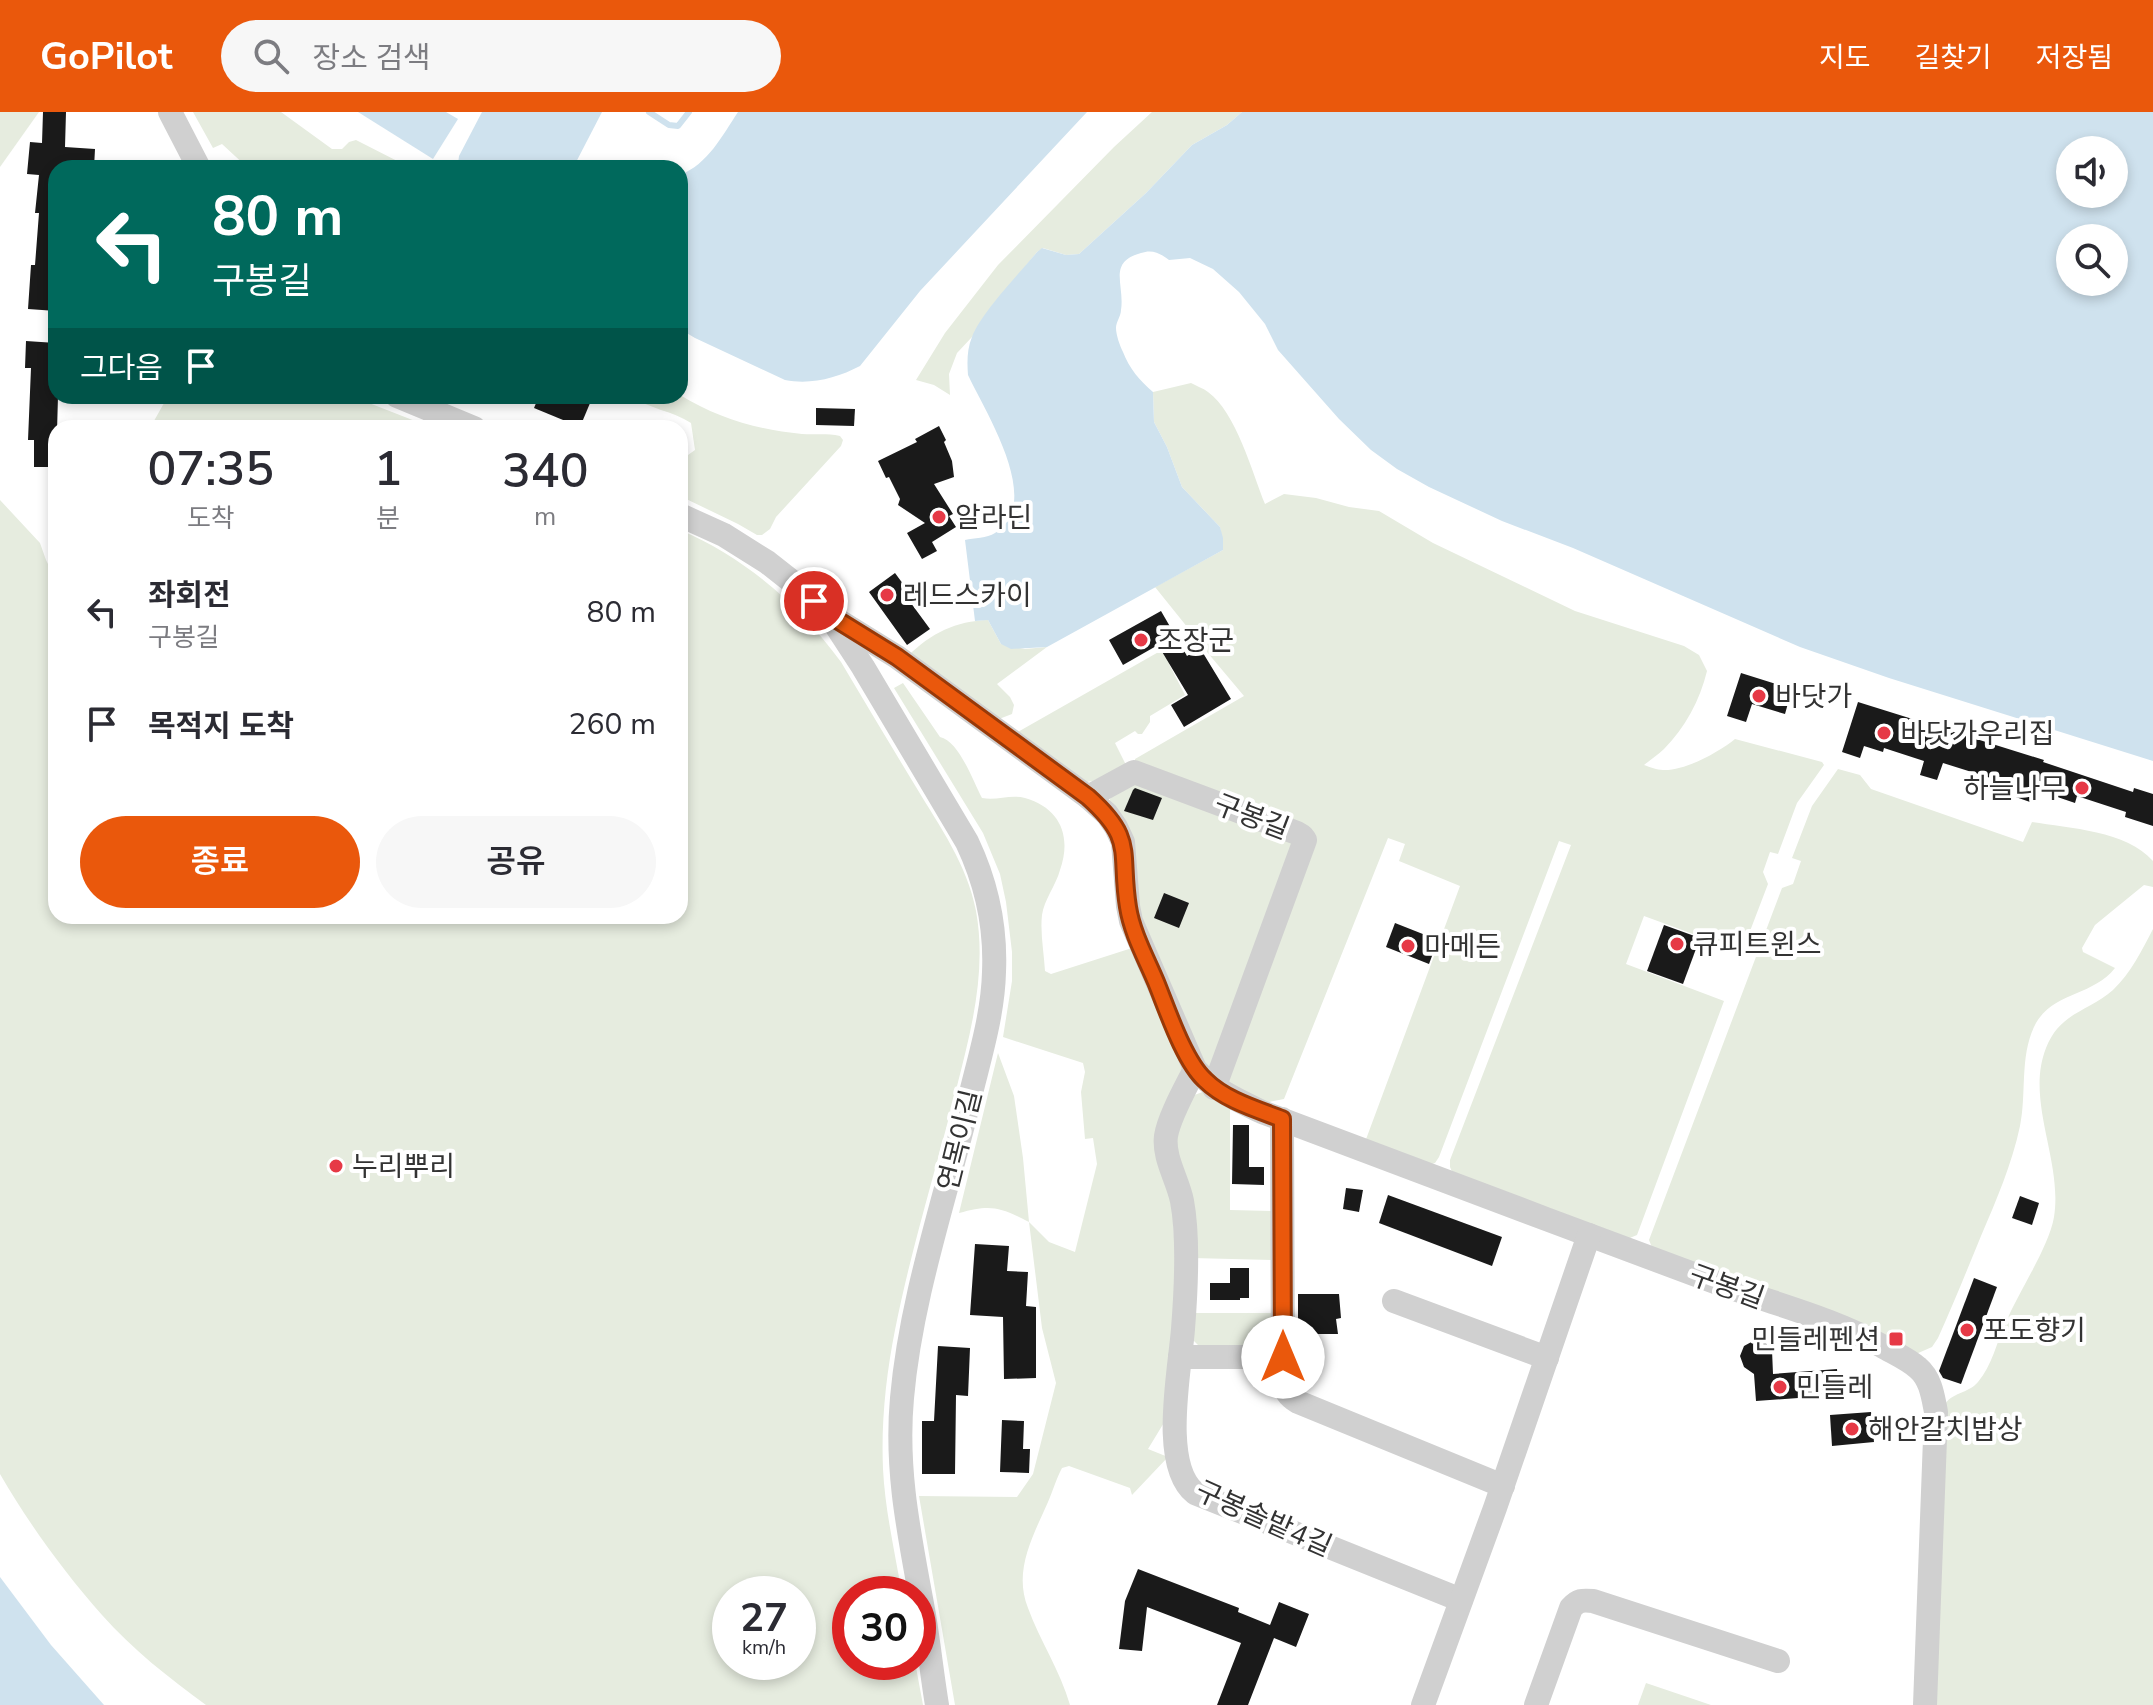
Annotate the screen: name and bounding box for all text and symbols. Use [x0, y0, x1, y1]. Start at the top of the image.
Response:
search box [221, 20, 781, 92]
text: GoPilot [40, 31, 173, 82]
icon: search [249, 34, 293, 78]
text: 장소 검색 [313, 38, 431, 79]
text: 지도 [1819, 39, 1870, 77]
text: 길찾기 [1914, 39, 1992, 77]
text: 저장됨 [2036, 39, 2113, 77]
map controls [2056, 136, 2128, 296]
button: sound [2056, 136, 2128, 208]
text: 80 m [212, 178, 343, 255]
icon: left [80, 192, 184, 296]
button: search [2056, 224, 2128, 296]
text: 구봉길 [212, 257, 311, 306]
icon: arrive [179, 344, 223, 388]
text: 그다음 [80, 348, 163, 389]
text: 07:35 [148, 436, 274, 502]
text: 1 [374, 436, 402, 502]
text: 340 [502, 438, 588, 504]
text: m [534, 499, 556, 534]
place label: 알라딘 [955, 499, 1032, 537]
text: 도착 [187, 501, 235, 536]
text: 분 [376, 501, 400, 536]
marker: 알라딘 [930, 508, 948, 526]
pin [780, 567, 848, 635]
text: 좌회전 [148, 575, 231, 616]
place label: 레드스카이 [903, 577, 1032, 615]
icon: arrive [792, 579, 836, 623]
marker: 레드스카이 [878, 586, 896, 604]
icon: left [80, 590, 124, 634]
text: 80 m [587, 592, 656, 633]
text: 구봉길 [148, 620, 220, 655]
place label: 조장군 [1157, 622, 1234, 660]
marker: 조장군 [1132, 631, 1150, 649]
place label: 바닷가 [1775, 678, 1852, 716]
marker: 바닷가 [1750, 687, 1768, 705]
icon: arrive [80, 702, 124, 746]
text: 260 m [569, 704, 656, 745]
text: 목적지 도착 [148, 706, 294, 747]
place label: 바닷가우리집 [1900, 715, 2055, 753]
marker: 바닷가우리집 [1875, 724, 1893, 742]
place label: 하늘나무 [1963, 770, 2066, 808]
marker: 하늘나무 [2073, 779, 2091, 797]
street label: 구봉길 [1209, 785, 1295, 849]
button: 종료 [80, 816, 360, 908]
button: 공유 [376, 816, 656, 908]
place label: 큐피트윈스 [1693, 926, 1822, 964]
place label: 마메든 [1424, 928, 1501, 966]
marker: 큐피트윈스 [1668, 935, 1686, 953]
marker: 마메든 [1399, 937, 1417, 955]
street label: 연목이길 [929, 1086, 991, 1195]
place label: 누리뿌리 [352, 1148, 455, 1186]
marker: 누리뿌리 [327, 1157, 345, 1175]
street label: 구봉길 [1684, 1256, 1769, 1318]
place label: 포도향기 [1983, 1312, 2086, 1350]
position arrow [1241, 1315, 1325, 1399]
place label: 민들레펜션 [1751, 1321, 1880, 1359]
marker: 포도향기 [1958, 1321, 1976, 1339]
marker: 민들레펜션 [1887, 1330, 1905, 1348]
place label: 민들레 [1796, 1369, 1873, 1407]
marker: 민들레 [1771, 1378, 1789, 1396]
place label: 해안갈치밥상 [1868, 1411, 2023, 1449]
marker: 해안갈치밥상 [1843, 1420, 1861, 1438]
street label: 구봉솔밭4길 [1189, 1472, 1338, 1566]
speed limit sign: 30 [832, 1576, 936, 1680]
text: 27 [740, 1591, 788, 1645]
text: km/h [742, 1634, 786, 1661]

